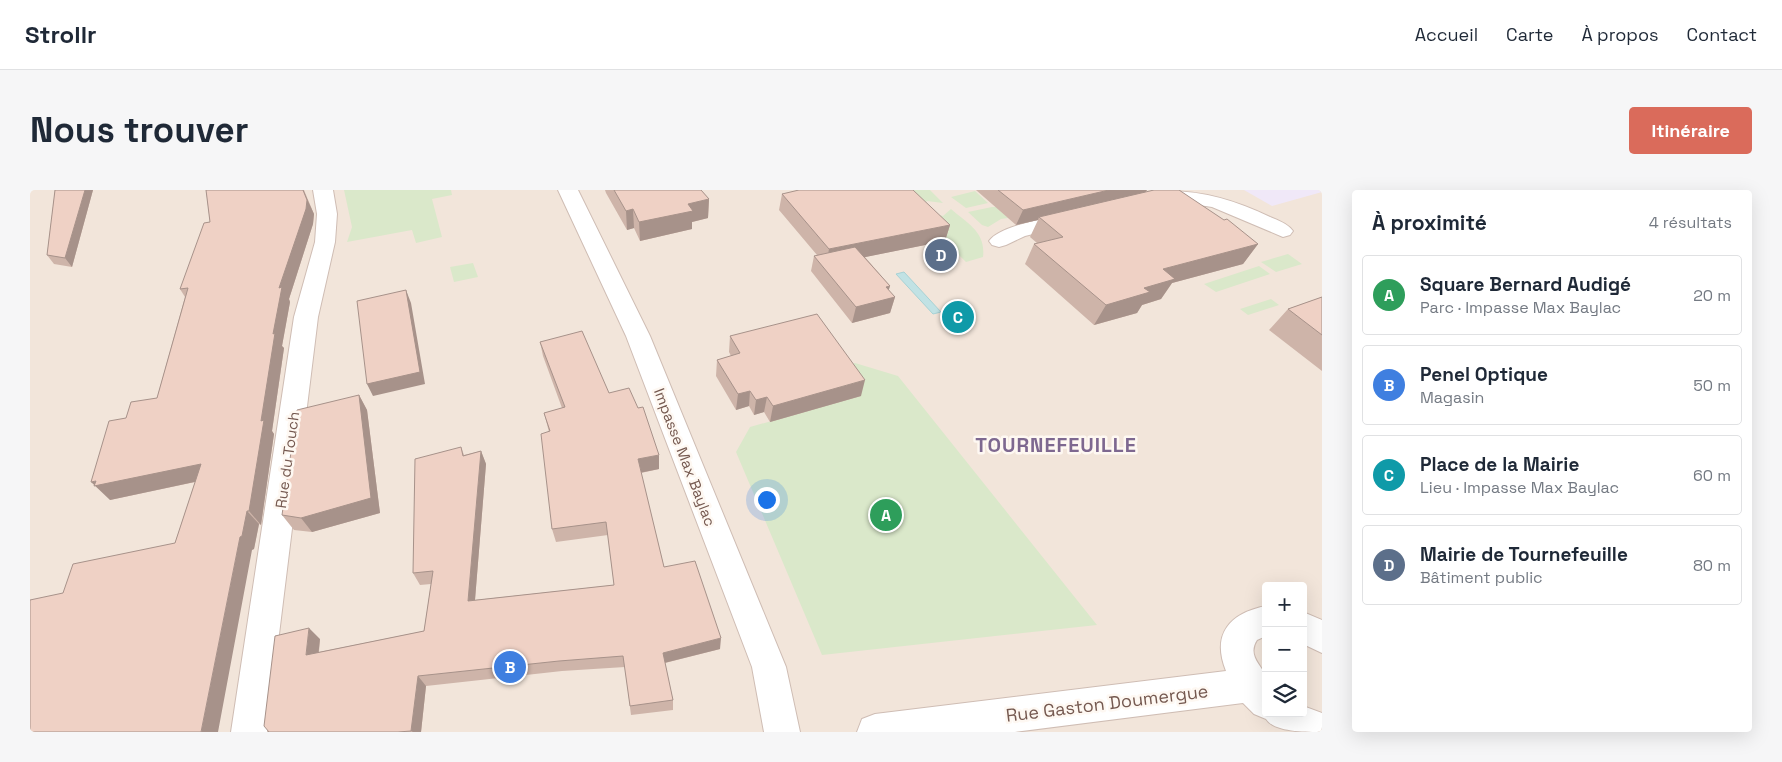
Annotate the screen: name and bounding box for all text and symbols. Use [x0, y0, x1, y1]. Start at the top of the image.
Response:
text: Strollr [25, 19, 97, 50]
text: Accueil [1415, 23, 1478, 46]
text: Carte [1506, 23, 1553, 46]
text: À propos [1581, 23, 1659, 46]
text: Contact [1687, 23, 1757, 46]
button: Itinéraire [1629, 107, 1752, 154]
text: Nous trouver [30, 108, 249, 152]
text: À proximité [1372, 209, 1487, 236]
text: 4 résultats [1649, 212, 1732, 233]
pin: D [925, 236, 957, 274]
text: Square Bernard Audigé [1420, 272, 1631, 297]
text: A [1384, 285, 1394, 306]
text: 20 m [1693, 285, 1731, 306]
text: Parc · Impasse Max Baylac [1420, 297, 1621, 318]
pin: C [942, 298, 974, 336]
text: Penel Optique [1420, 362, 1548, 387]
text: B [1384, 375, 1394, 396]
text: 50 m [1693, 375, 1731, 396]
street label: Impasse Max Baylac [650, 385, 720, 529]
text: Magasin [1420, 387, 1484, 408]
street label: Rue du Touch [271, 410, 303, 510]
district label: TOURNEFEUILLE [975, 432, 1137, 458]
text: Place de la Mairie [1420, 452, 1579, 477]
text: C [1384, 465, 1394, 486]
text: 60 m [1693, 465, 1731, 486]
text: Lieu · Impasse Max Baylac [1420, 477, 1619, 498]
your location [754, 487, 780, 513]
pin: A [870, 496, 902, 534]
text: Mairie de Tournefeuille [1420, 542, 1628, 567]
text: D [1384, 555, 1394, 576]
text: 80 m [1693, 555, 1731, 576]
text: Bâtiment public [1420, 567, 1543, 588]
map controls [1262, 582, 1307, 717]
button: + [1262, 582, 1307, 627]
button: − [1262, 627, 1307, 672]
pin: B [494, 648, 526, 686]
button: layers [1262, 672, 1307, 717]
street label: Rue Gaston Doumergue [1004, 679, 1210, 727]

